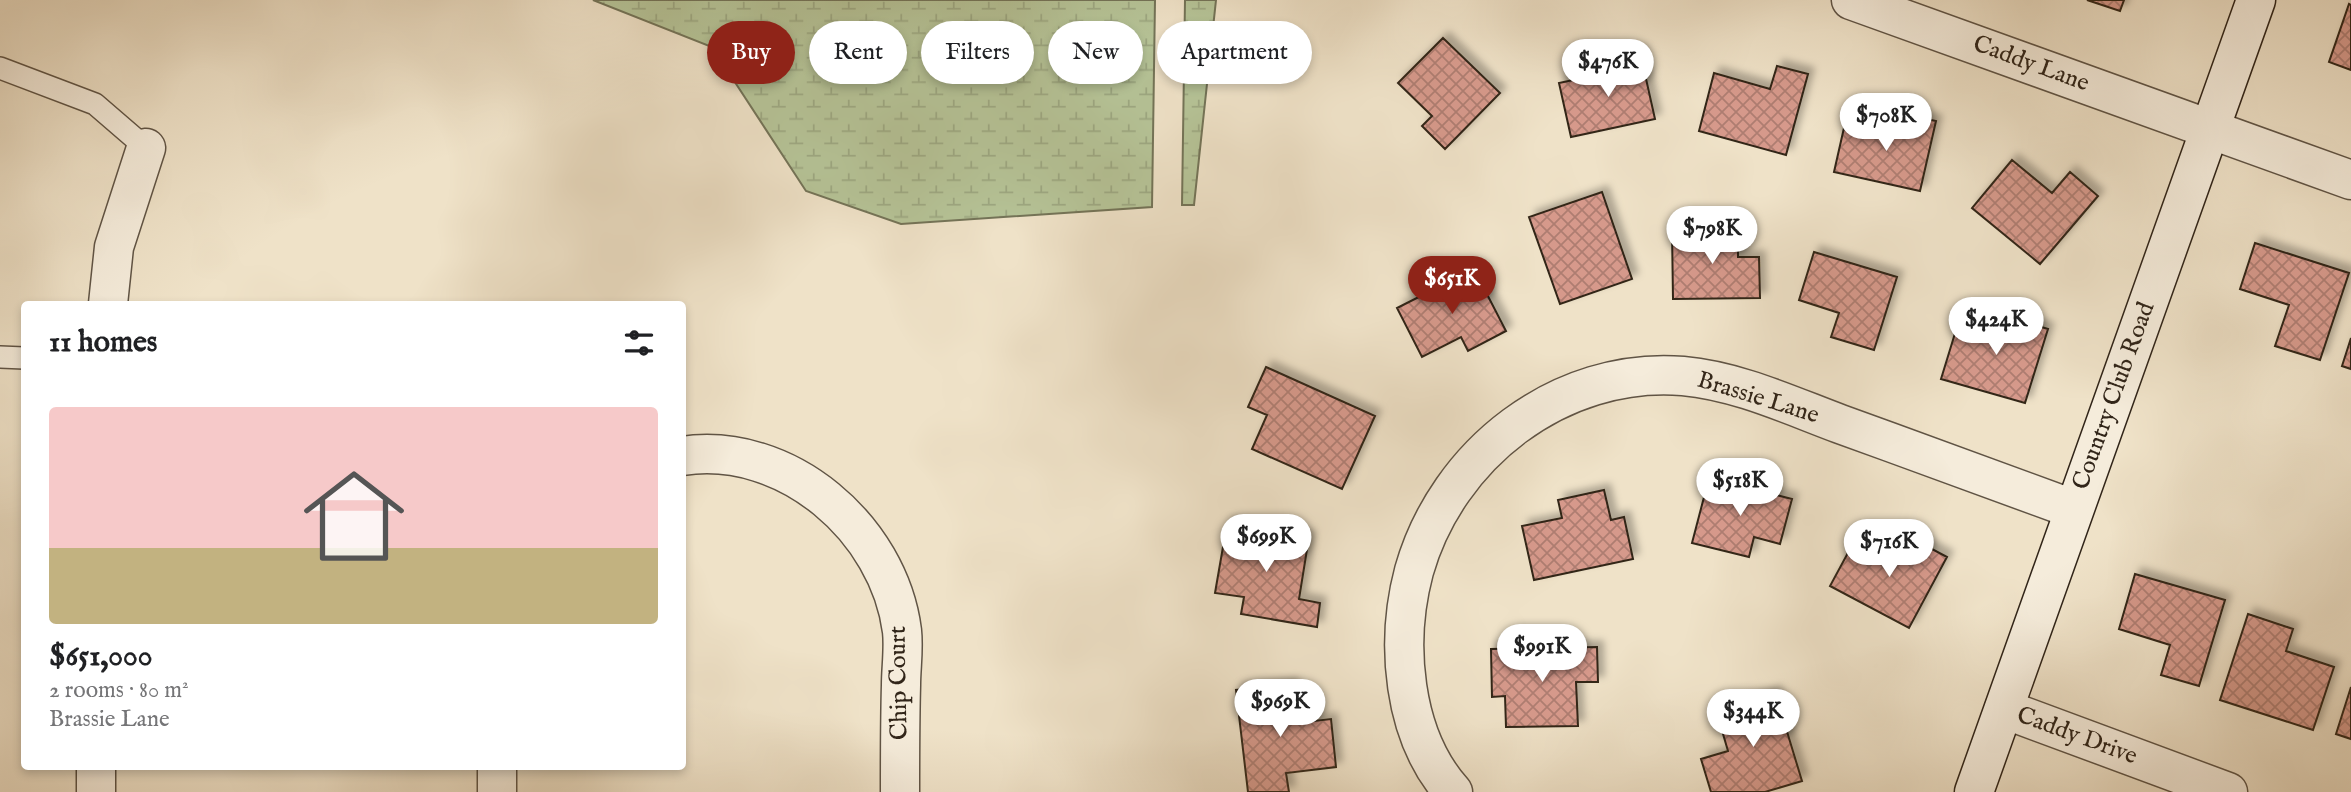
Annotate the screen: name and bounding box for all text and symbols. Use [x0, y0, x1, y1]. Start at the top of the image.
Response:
chip: Buy [707, 21, 795, 84]
chip: Rent [809, 21, 907, 84]
chip: Filters [921, 21, 1034, 84]
chip: New [1048, 21, 1143, 84]
chip: Apartment [1157, 21, 1312, 84]
street label: Caddy Lane [1969, 29, 2093, 99]
pin: $476K [1559, 40, 1657, 99]
text: $476K [1578, 47, 1638, 76]
pin: $708K [1837, 94, 1935, 153]
text: $708K [1856, 101, 1916, 130]
pin: $798K [1663, 206, 1761, 266]
text: $798K [1682, 214, 1742, 243]
pin: $651K [1403, 256, 1501, 316]
text: $651K [1424, 264, 1480, 293]
pin: $424K [1947, 298, 2045, 357]
street label: Country Club Road [2066, 298, 2162, 494]
text: $424K [1965, 305, 2027, 334]
text: 11 homes [49, 324, 157, 362]
icon: filters [620, 324, 658, 362]
street label: Brassie Lane [1693, 365, 1823, 431]
icon: home [291, 453, 417, 579]
pin: $518K [1691, 458, 1789, 518]
text: $518K [1712, 466, 1768, 495]
pin: $699K [1217, 514, 1315, 574]
pin: $716K [1840, 520, 1938, 579]
text: $699K [1236, 522, 1296, 551]
text: $716K [1860, 527, 1918, 556]
pin: $991K [1493, 624, 1591, 684]
street label: Chip Court [883, 626, 915, 740]
text: $991K [1513, 632, 1571, 661]
text: $651,000 [49, 638, 153, 676]
text: 2 rooms · 80 m² [49, 676, 189, 705]
pin: $969K [1231, 680, 1329, 739]
text: $969K [1250, 687, 1310, 716]
pin: $344K [1704, 690, 1802, 749]
text: $344K [1723, 697, 1783, 726]
street label: Caddy Drive [2013, 700, 2141, 772]
text: Brassie Lane [49, 705, 170, 734]

